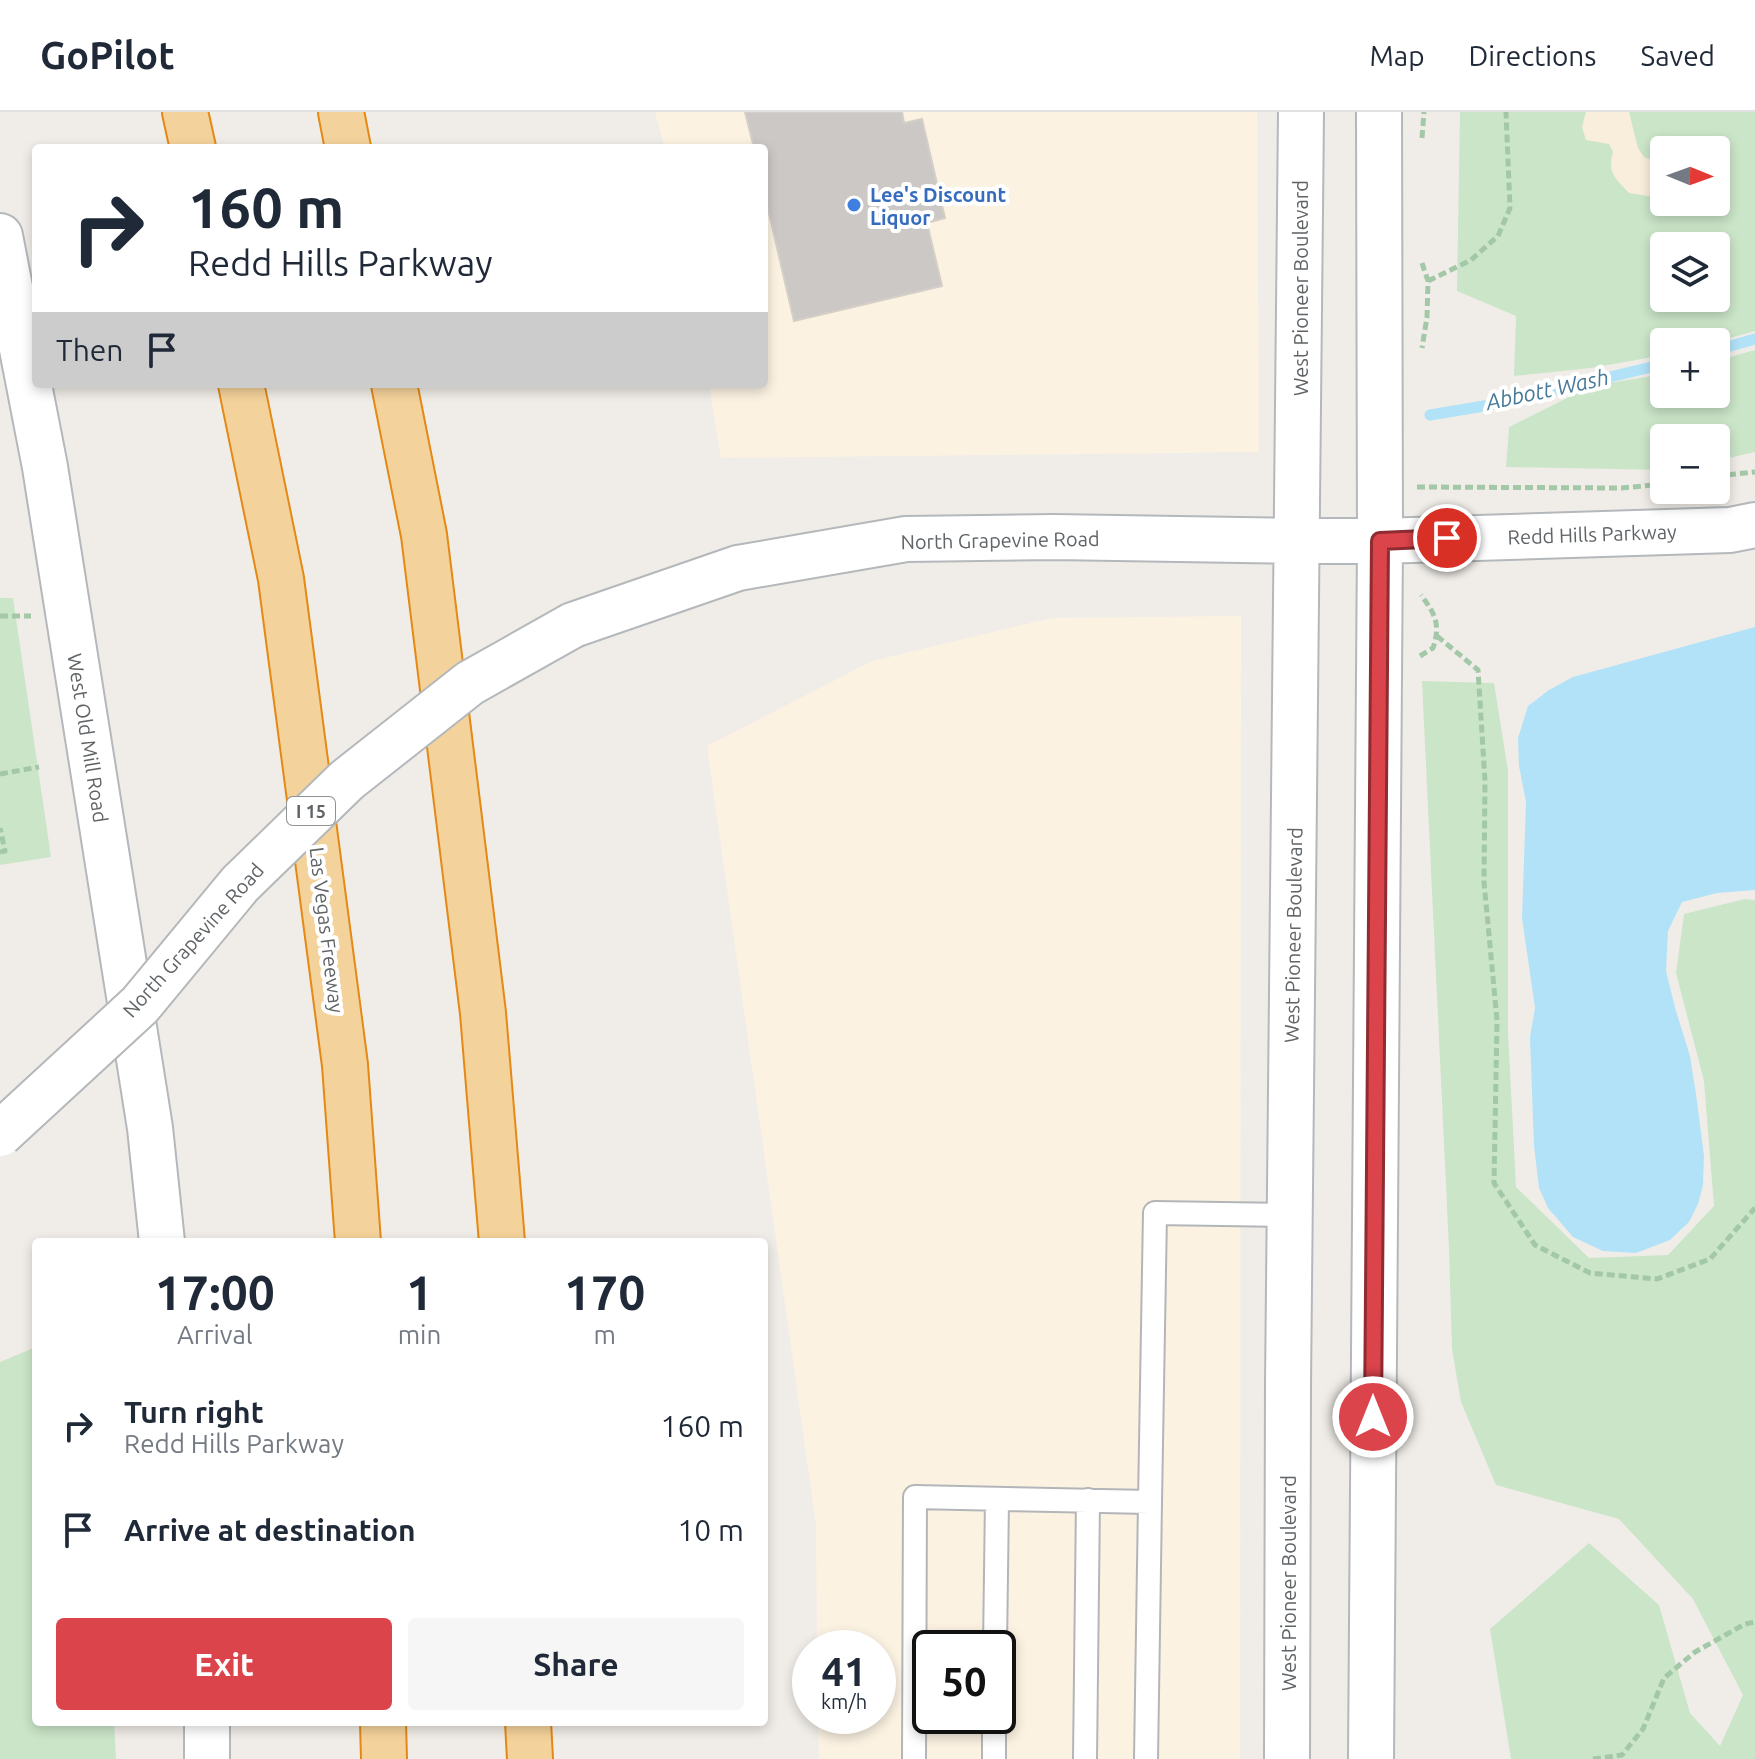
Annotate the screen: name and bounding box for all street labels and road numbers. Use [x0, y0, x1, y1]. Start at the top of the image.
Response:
street label: West Pioneer Boulevard [1289, 180, 1312, 396]
street label: Redd Hills Parkway [1507, 520, 1677, 548]
street label: North Grapevine Road [900, 527, 1100, 553]
street label: West Old Mill Road [63, 652, 113, 824]
road number: I 15 [287, 797, 335, 825]
street label: West Pioneer Boulevard [1280, 827, 1306, 1043]
street label: Las Vegas Freeway [305, 846, 349, 1015]
street label: North Grapevine Road [118, 858, 268, 1022]
street label: West Pioneer Boulevard [1277, 1475, 1300, 1691]

